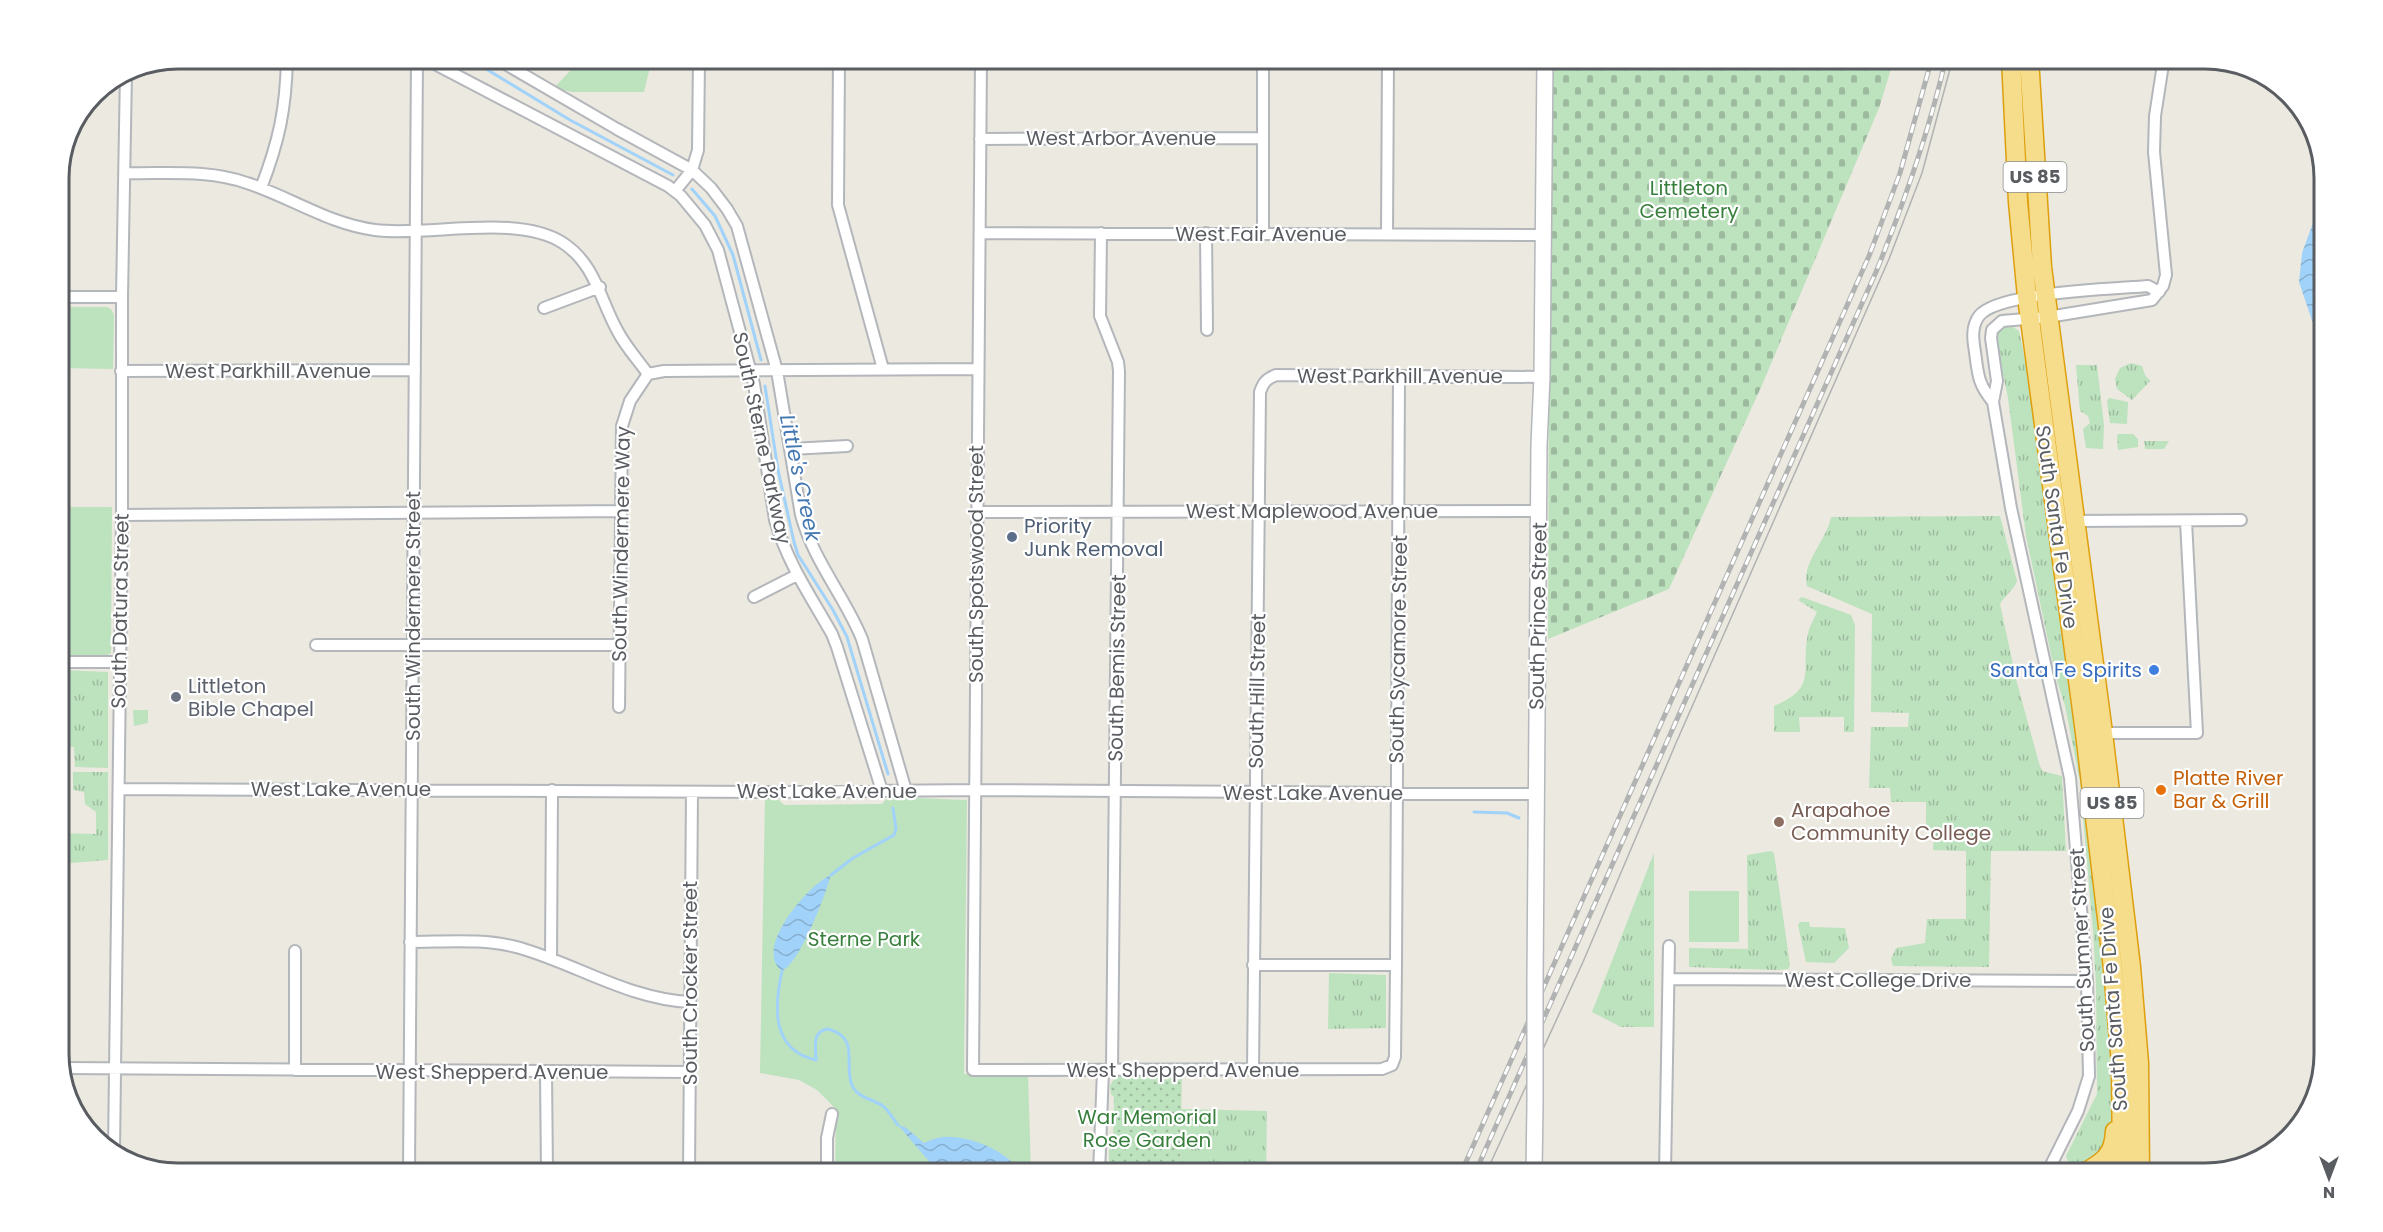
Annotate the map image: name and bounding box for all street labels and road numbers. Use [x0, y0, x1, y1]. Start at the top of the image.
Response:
street label: West Arbor Avenue [1026, 124, 1216, 152]
road number: US 85 [2004, 162, 2066, 192]
street label: West Fair Avenue [1175, 220, 1347, 248]
street label: South Sterne Parkway [726, 329, 798, 547]
street label: West Parkhill Avenue [165, 357, 371, 385]
street label: West Parkhill Avenue [1297, 362, 1503, 390]
street label: South Santa Fe Drive [2029, 424, 2085, 630]
street label: South Windermere Way [605, 426, 637, 662]
street label: South Spotswood Street [962, 445, 990, 683]
street label: South Windermere Street [399, 491, 427, 741]
street label: West Maplewood Avenue [1186, 497, 1438, 525]
street label: South Datura Street [104, 513, 136, 709]
street label: South Prince Street [1522, 522, 1554, 710]
street label: South Sycamore Street [1382, 534, 1414, 764]
street label: South Bemis Street [1101, 574, 1133, 762]
street label: South Hill Street [1242, 613, 1272, 769]
street label: West Lake Avenue [251, 775, 431, 803]
street label: West Lake Avenue [737, 777, 917, 805]
street label: West Lake Avenue [1223, 779, 1403, 807]
road number: US 85 [2080, 788, 2144, 818]
street label: South Sumner Street [2063, 847, 2101, 1053]
street label: South Crocker Street [676, 881, 704, 1085]
street label: South Santa Fe Drive [2092, 906, 2134, 1112]
street label: West College Drive [1785, 966, 1971, 994]
street label: West Shepperd Avenue [1067, 1056, 1299, 1084]
street label: West Shepperd Avenue [376, 1058, 608, 1086]

